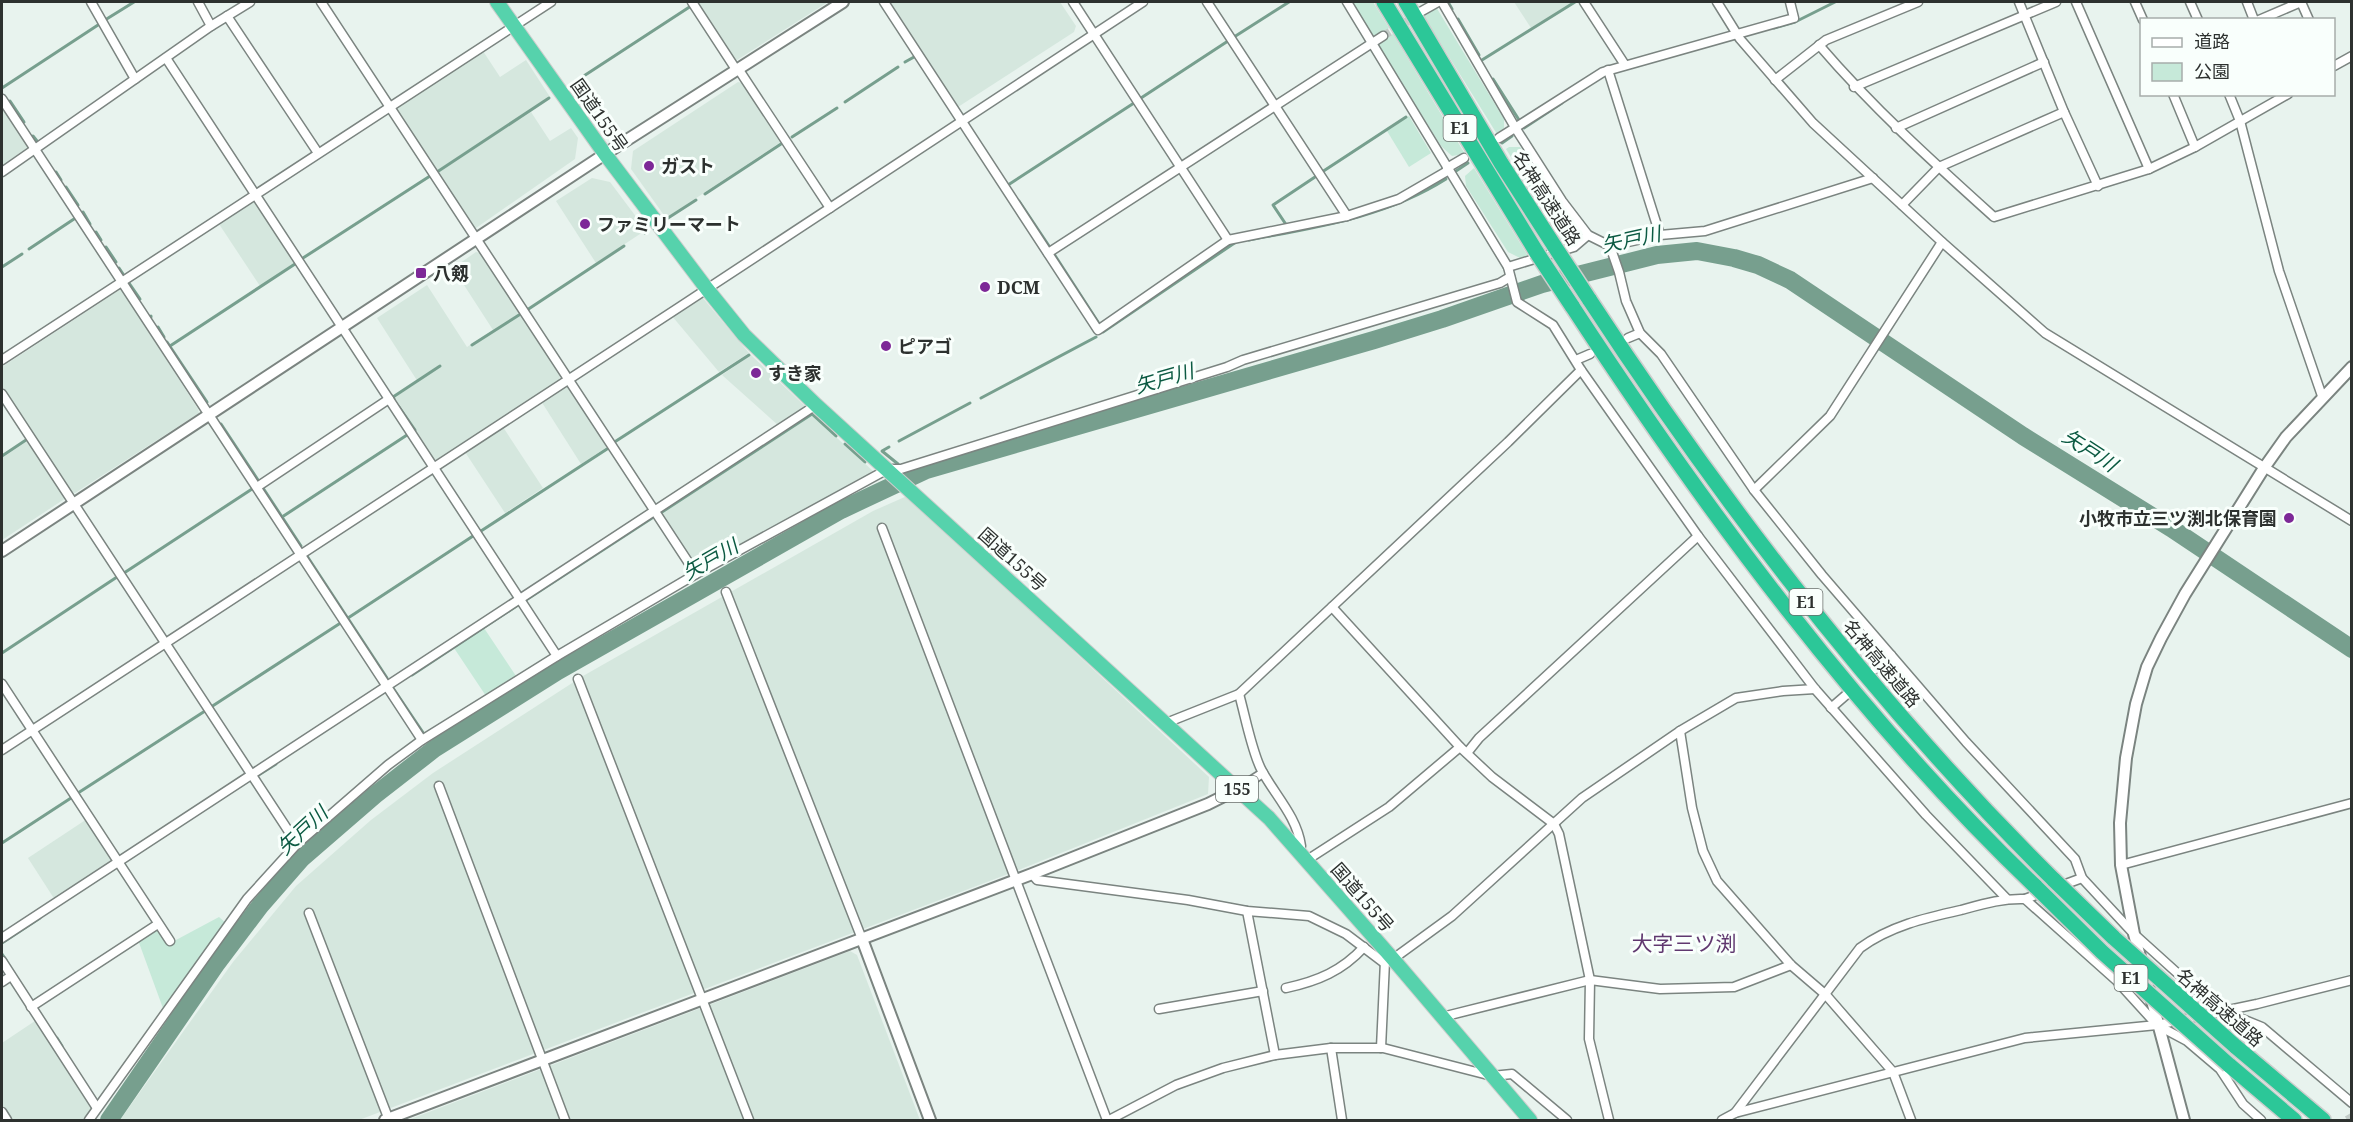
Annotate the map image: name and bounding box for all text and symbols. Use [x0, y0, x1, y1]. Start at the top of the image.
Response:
legend [2140, 18, 2335, 96]
text: 道路 [2194, 29, 2230, 53]
text: 公園 [2194, 59, 2230, 83]
street label: 国道155号 [566, 74, 634, 156]
road number: E1 [1444, 115, 1476, 141]
street label: 名神高速道路 [1508, 146, 1586, 250]
place label: ガスト [661, 154, 715, 178]
marker: ガスト [642, 159, 656, 173]
place label: ファミリーマート [597, 212, 741, 236]
marker: ファミリーマート [578, 217, 592, 231]
water label: 矢戸川 [1599, 219, 1665, 258]
place label: 八剱 [433, 261, 469, 285]
marker: 八剱 [414, 266, 428, 280]
place label: DCM [997, 275, 1040, 299]
marker: DCM [978, 280, 992, 294]
place label: ピアゴ [898, 334, 952, 358]
marker: ピアゴ [879, 339, 893, 353]
water label: 矢戸川 [1131, 356, 1198, 399]
place label: すき家 [768, 361, 822, 385]
marker: すき家 [749, 366, 763, 380]
water label: 矢戸川 [2057, 422, 2124, 479]
place label: 小牧市立三ツ渕北保育園 [2079, 506, 2277, 530]
marker: 小牧市立三ツ渕北保育園 [2282, 511, 2296, 525]
street label: 国道155号 [974, 522, 1052, 596]
water label: 矢戸川 [677, 531, 744, 586]
road number: E1 [1790, 589, 1822, 615]
street label: 名神高速道路 [1838, 614, 1926, 712]
road number: 155 [1216, 776, 1258, 802]
water label: 矢戸川 [271, 798, 335, 860]
street label: 国道155号 [1326, 857, 1400, 937]
district label: 大字三ツ渕 [1632, 929, 1737, 957]
street label: 名神高速道路 [2171, 963, 2269, 1051]
road number: E1 [2114, 965, 2148, 991]

